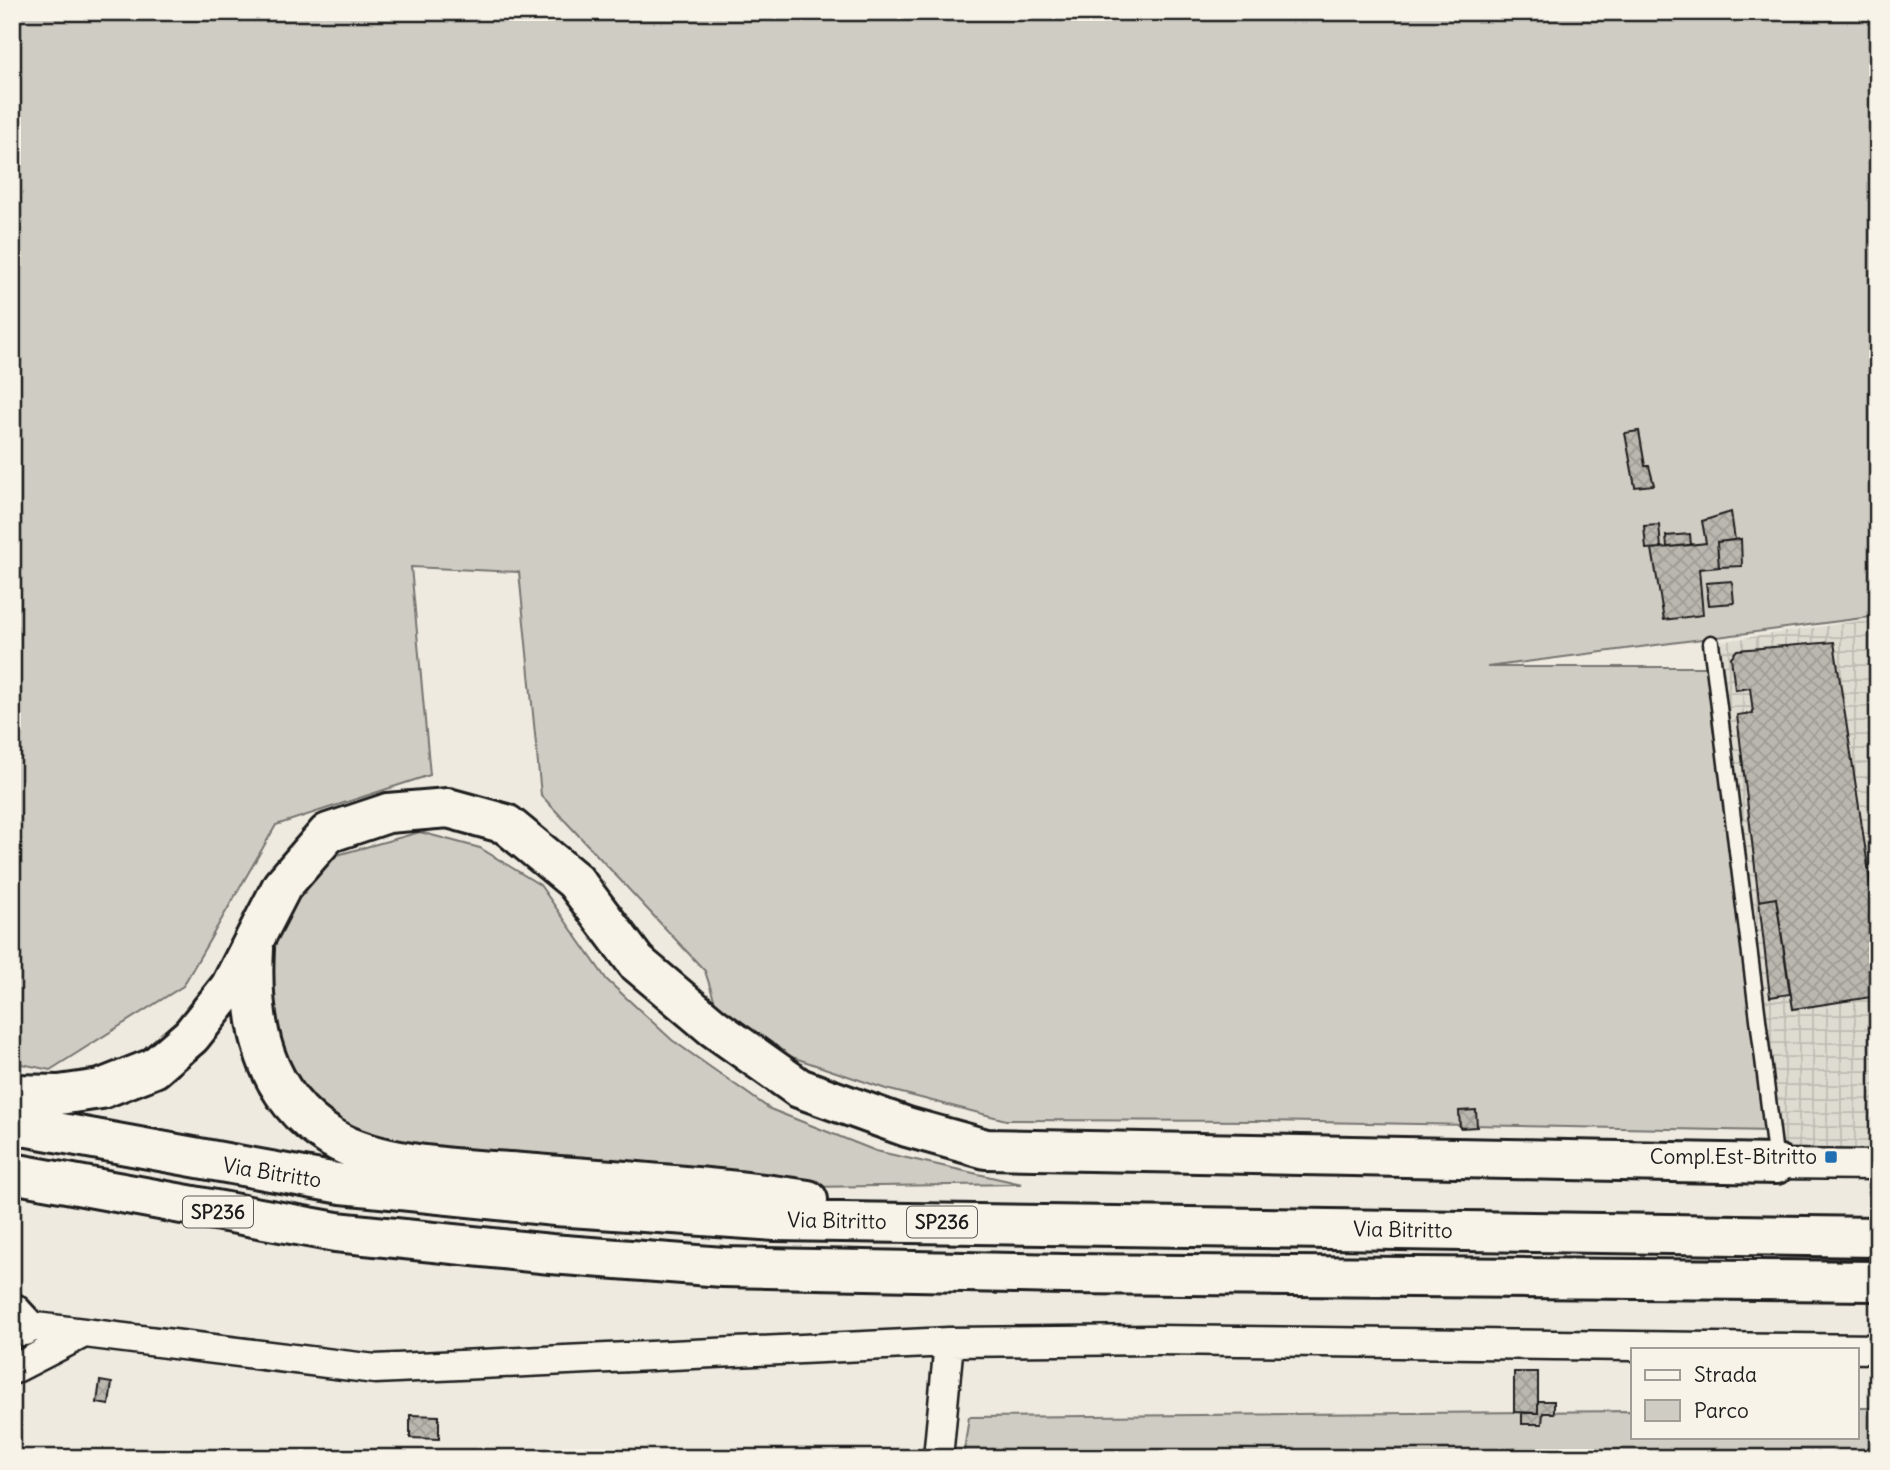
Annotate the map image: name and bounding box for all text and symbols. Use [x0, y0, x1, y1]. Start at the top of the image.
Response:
place label: Compl.Est-Bitritto [1650, 1143, 1817, 1170]
marker: Compl.Est-Bitritto [1823, 1149, 1839, 1165]
street label: Via Bitritto [221, 1151, 323, 1194]
road number: SP236 [183, 1196, 253, 1228]
street label: Via Bitritto [787, 1206, 887, 1235]
road number: SP236 [907, 1206, 977, 1238]
street label: Via Bitritto [1353, 1215, 1453, 1244]
legend [1631, 1348, 1858, 1438]
text: Strada [1694, 1361, 1757, 1388]
text: Parco [1694, 1397, 1749, 1424]

